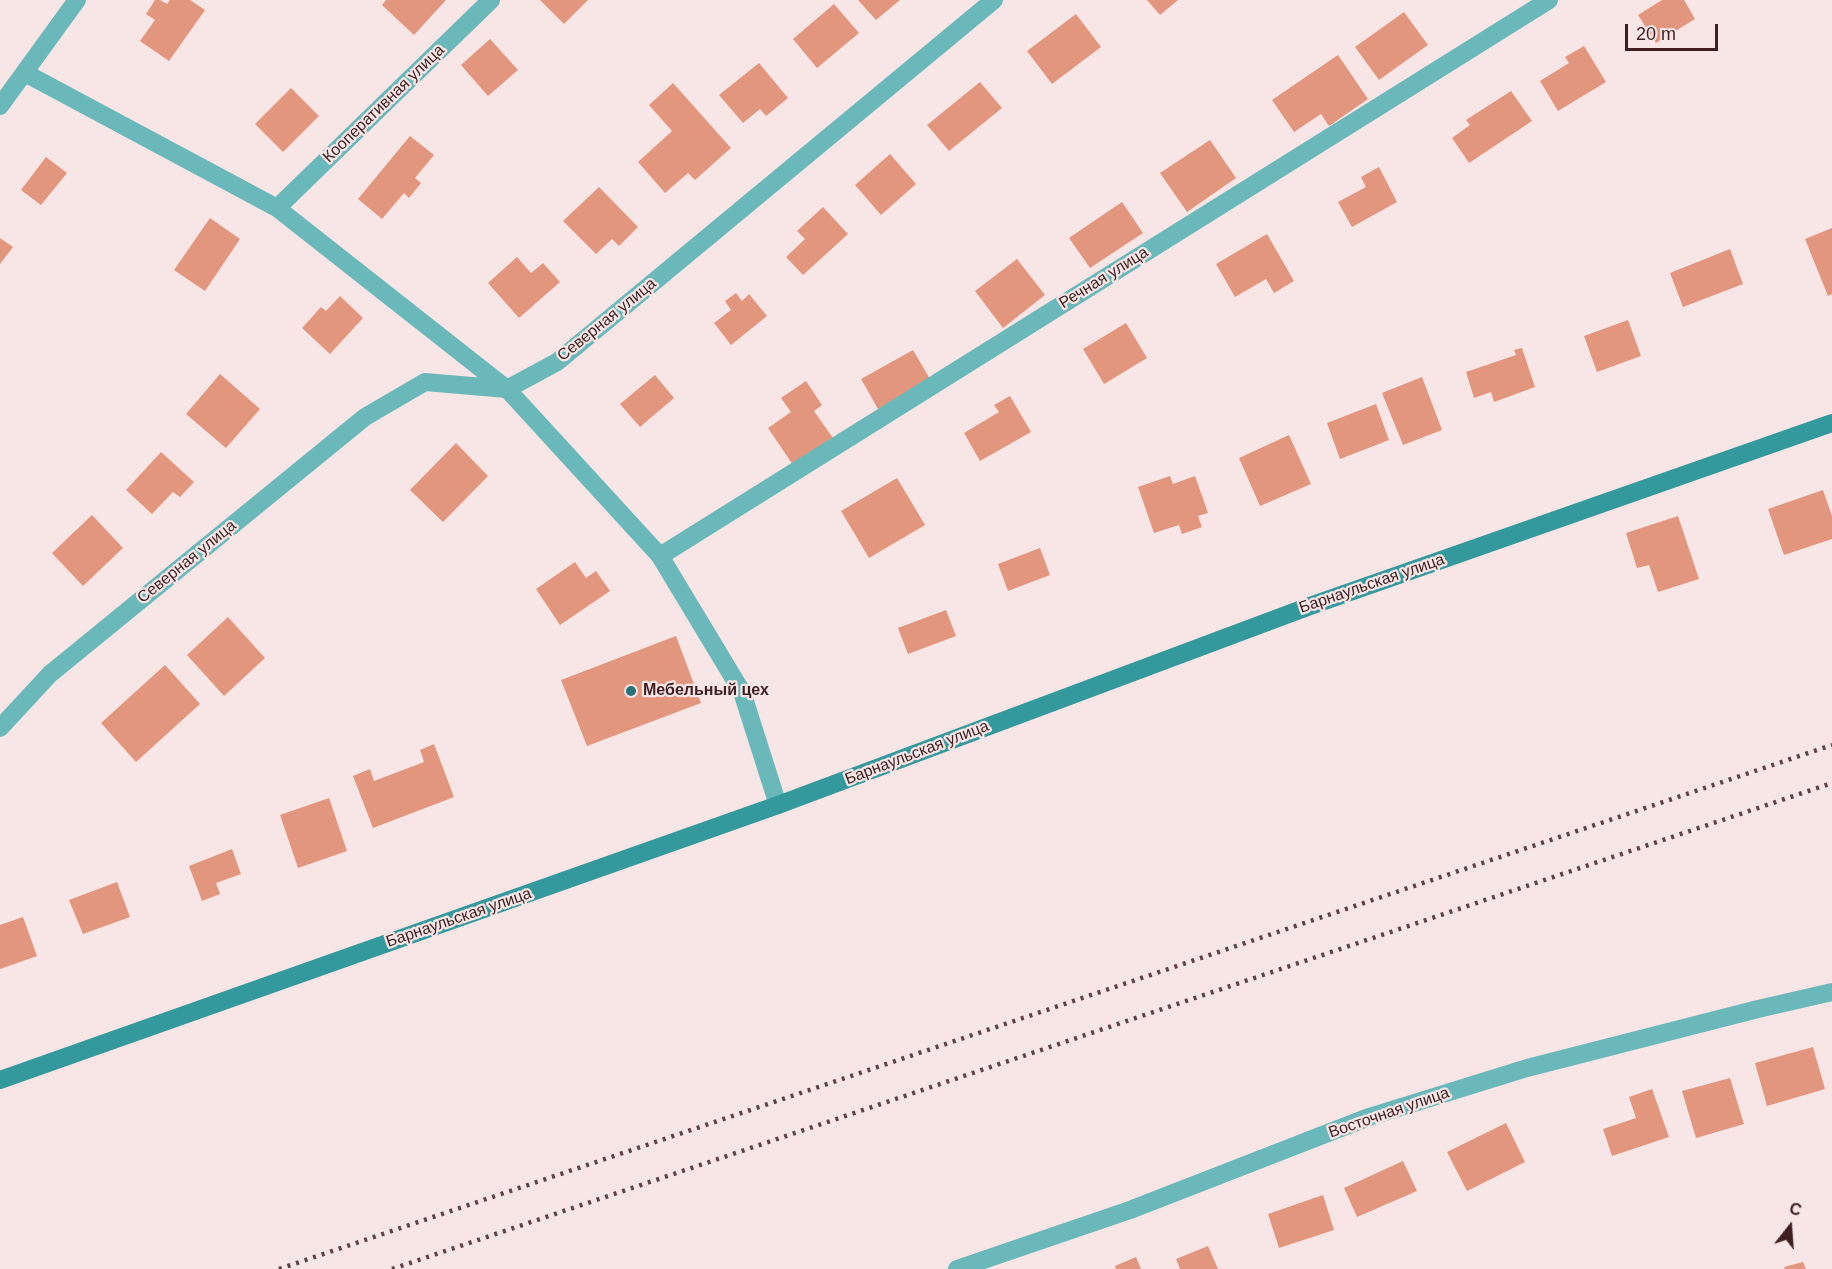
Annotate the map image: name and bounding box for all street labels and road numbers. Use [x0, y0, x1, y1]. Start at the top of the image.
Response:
street label: Кооперативная улица [319, 41, 449, 167]
street label: Речная улица [1056, 243, 1152, 313]
street label: Северная улица [554, 274, 660, 366]
street label: Северная улица [134, 516, 240, 608]
street label: Барнаульская улица [1297, 550, 1447, 618]
street label: Барнаульская улица [842, 717, 992, 789]
street label: Барнаульская улица [384, 884, 534, 952]
street label: Восточная улица [1326, 1083, 1452, 1143]

